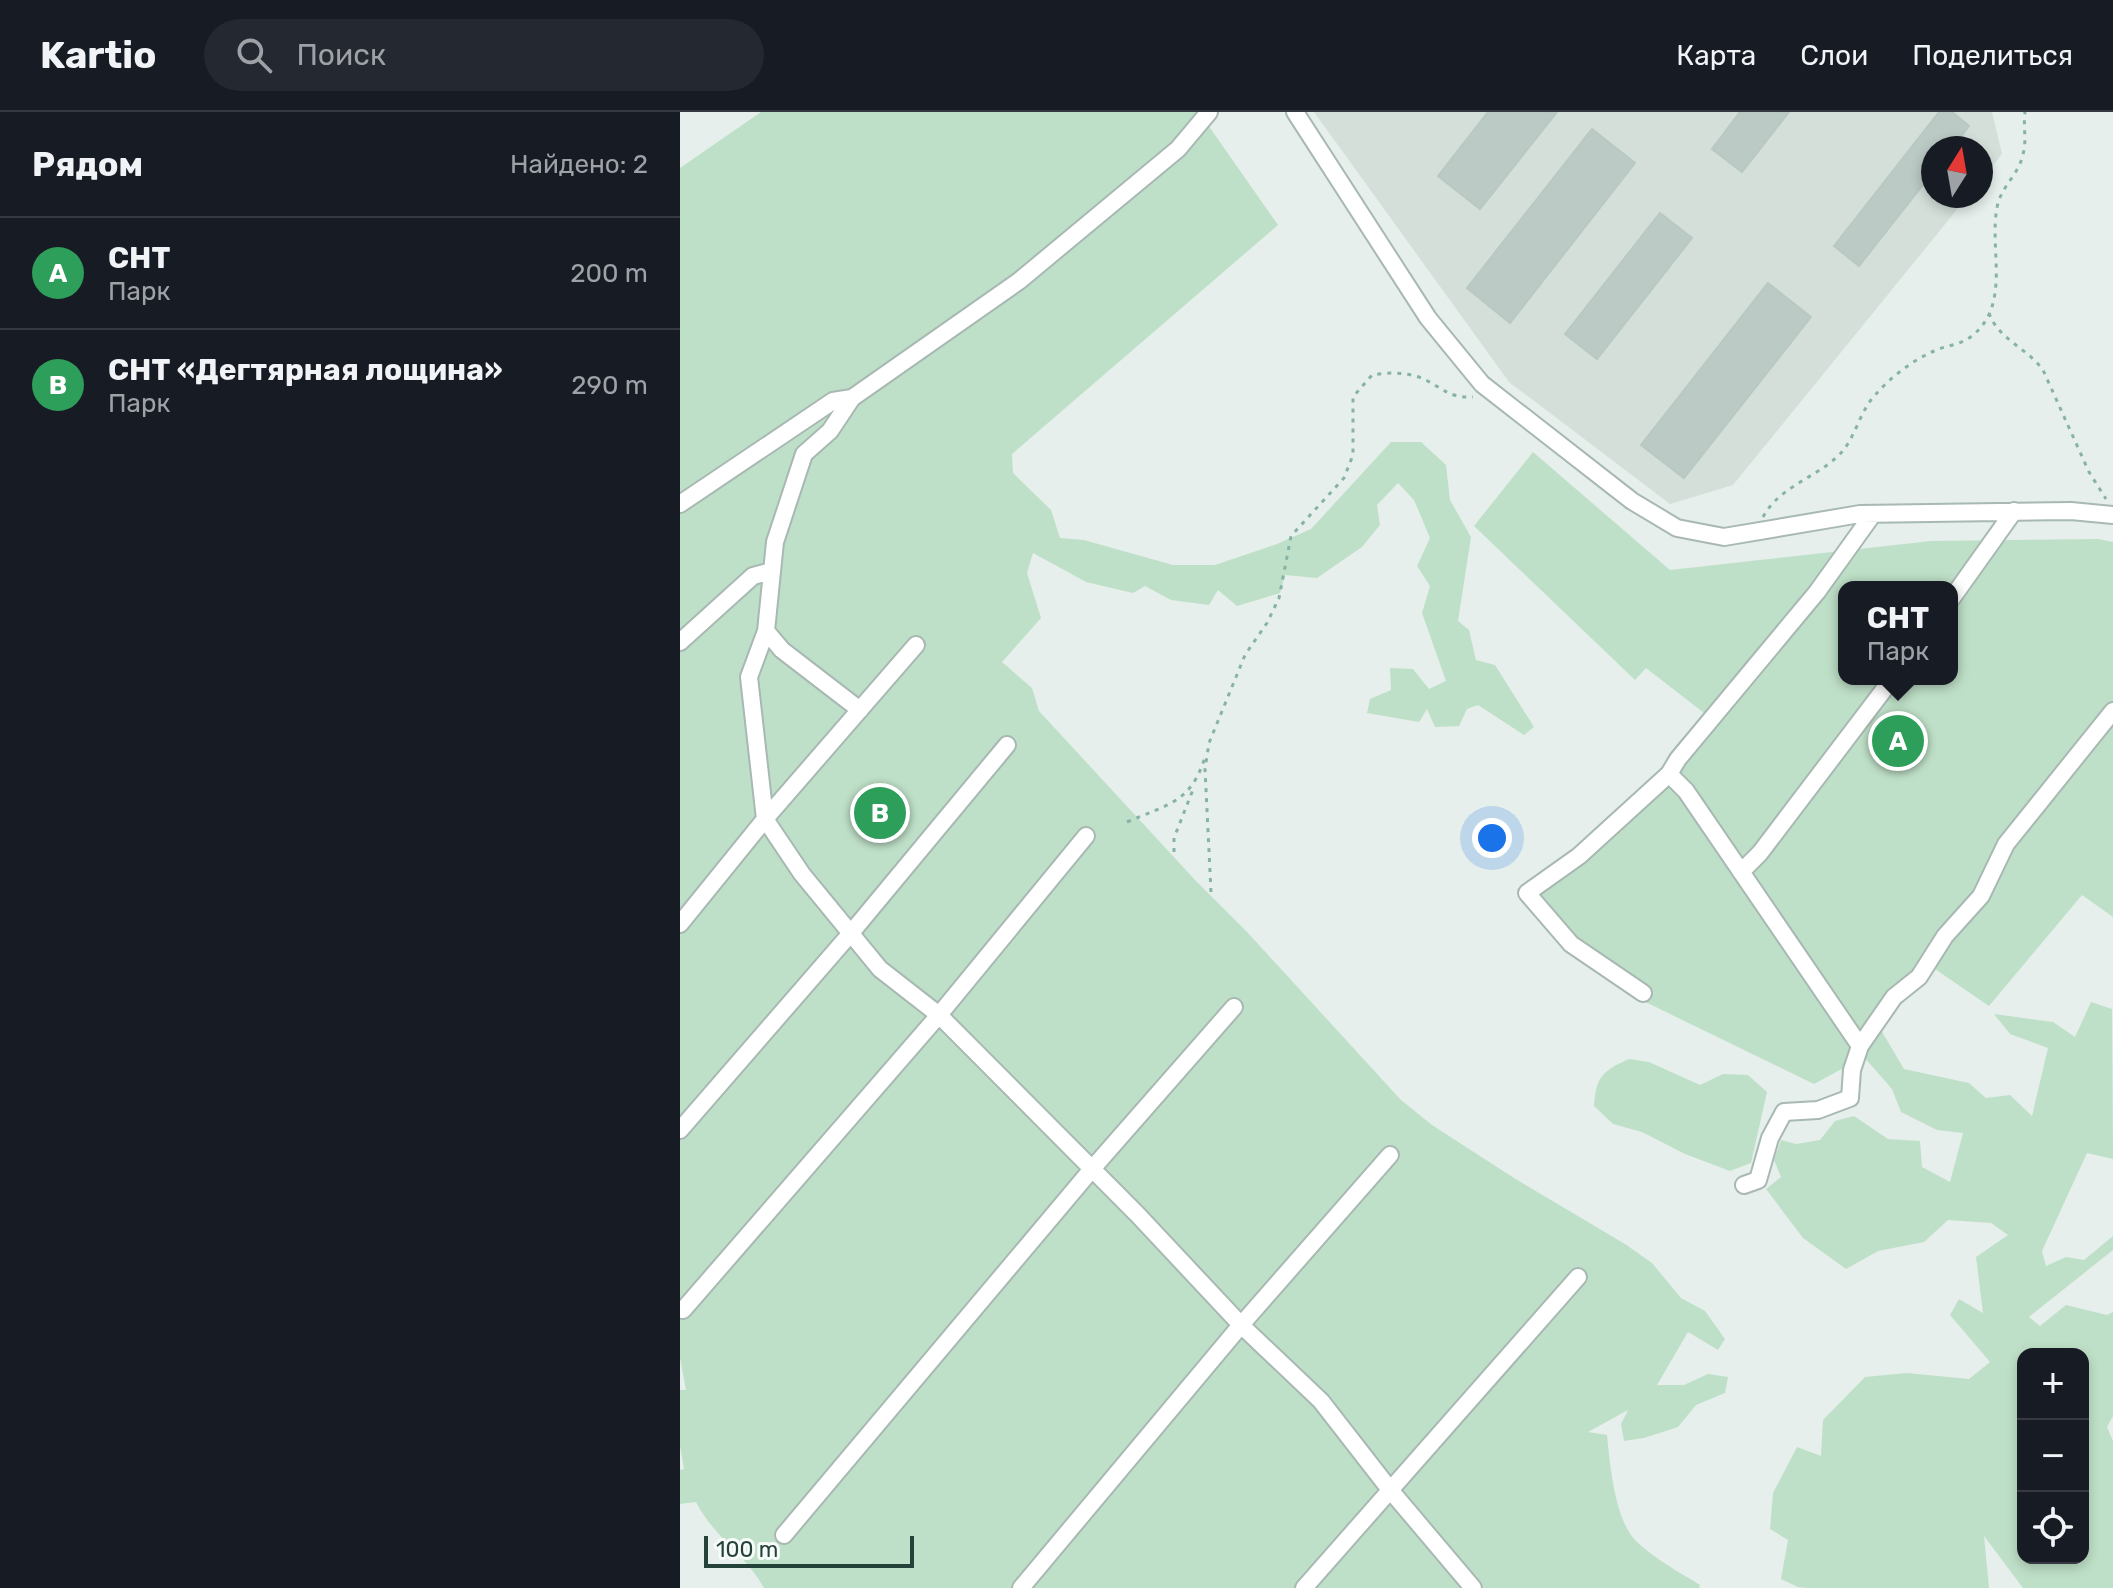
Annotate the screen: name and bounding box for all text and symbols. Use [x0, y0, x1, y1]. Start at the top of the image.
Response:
search box [204, 19, 764, 91]
text: Kartio [40, 32, 156, 78]
icon: search [232, 33, 276, 77]
text: Поиск [296, 37, 386, 73]
text: Карта [1676, 39, 1756, 72]
text: Слои [1800, 39, 1868, 72]
text: Поделиться [1912, 39, 2073, 72]
north arrow [1921, 136, 1993, 208]
text: Рядом [32, 144, 143, 185]
text: Найдено: 2 [510, 149, 648, 180]
text: СНТ [108, 240, 170, 276]
text: A [49, 258, 67, 289]
text: 200 m [570, 258, 648, 289]
text: Парк [108, 276, 170, 307]
text: СНТ «Дегтярная лощина» [108, 352, 503, 388]
text: B [49, 370, 67, 401]
text: 290 m [571, 370, 648, 401]
text: Парк [108, 388, 170, 419]
popup [1838, 581, 1958, 685]
text: СНТ [1867, 600, 1929, 636]
text: Парк [1867, 636, 1929, 667]
pin: A [1872, 711, 1924, 771]
pin: B [854, 783, 906, 843]
your location [1472, 818, 1512, 858]
map controls [2017, 1348, 2089, 1564]
button: + [2017, 1348, 2089, 1420]
button: − [2017, 1420, 2089, 1492]
button: locate [2017, 1492, 2089, 1564]
scale bar [704, 1532, 914, 1568]
text: 100 m [716, 1536, 778, 1563]

